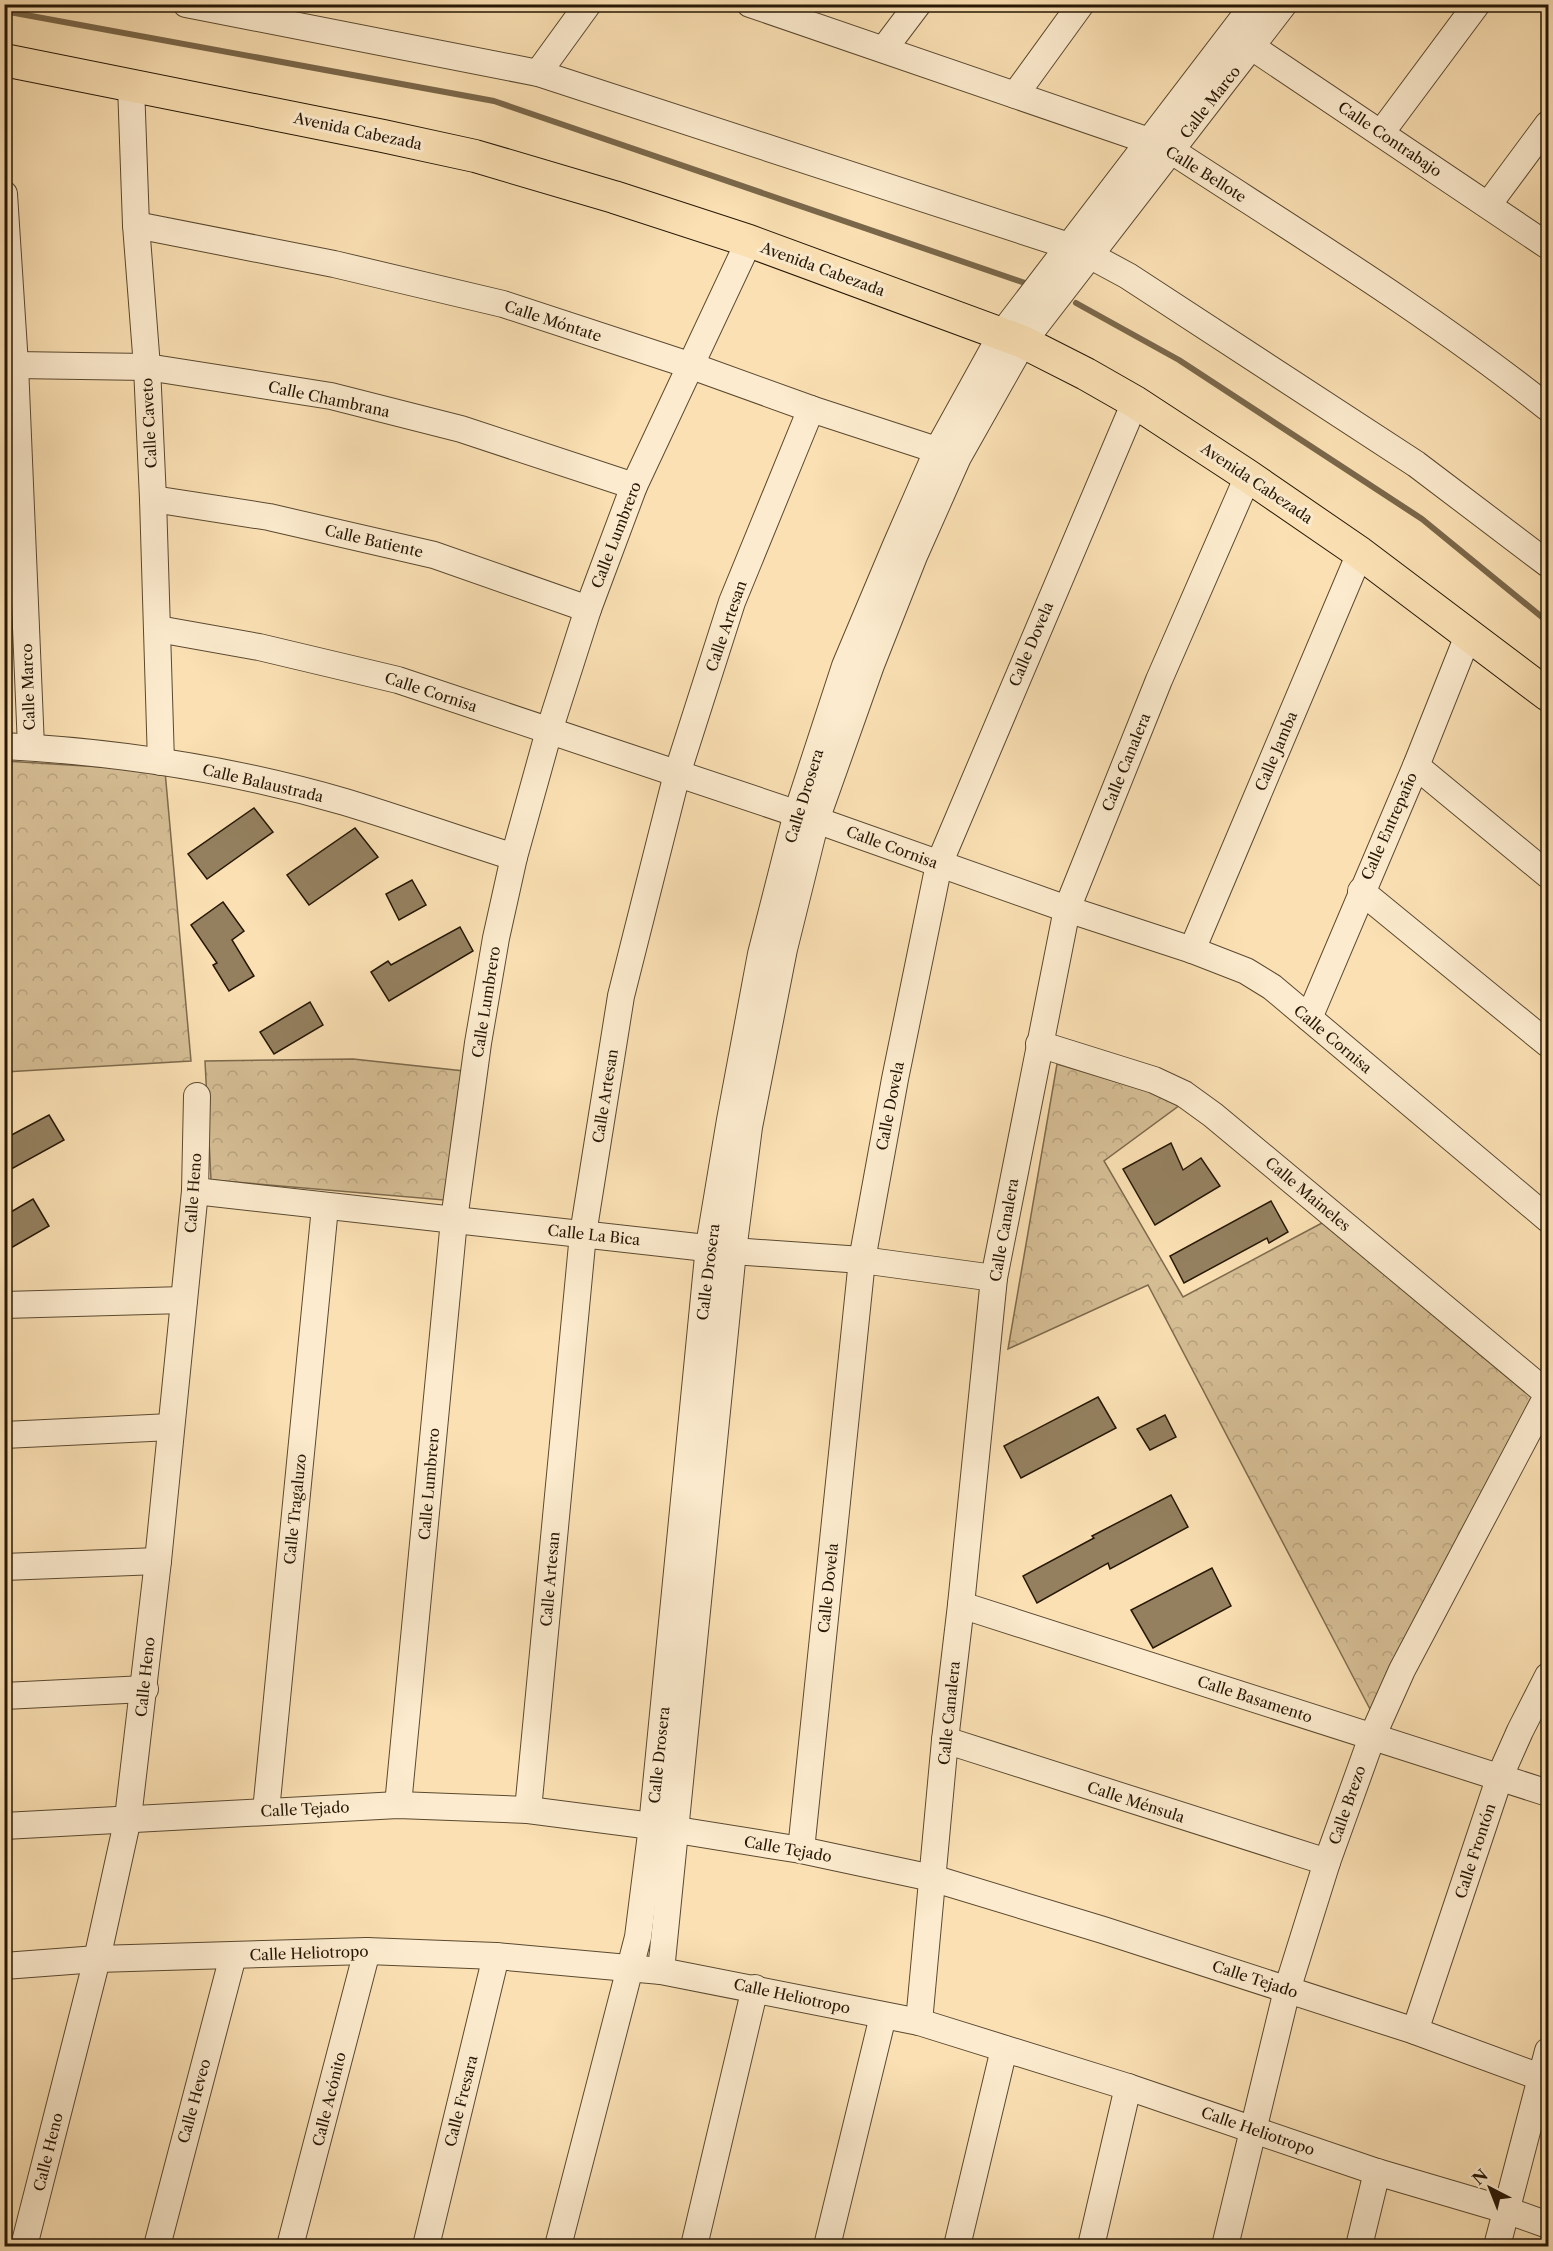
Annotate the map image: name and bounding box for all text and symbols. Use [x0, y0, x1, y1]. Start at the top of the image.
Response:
street label: Calle Marco [1176, 62, 1244, 142]
street label: Calle Contrabajo [1335, 97, 1445, 181]
street label: Avenida Cabezada [291, 108, 424, 154]
street label: Calle Bellote [1162, 142, 1250, 206]
street label: Avenida Cabezada [757, 237, 888, 300]
street label: Calle Móntate [502, 296, 604, 346]
street label: Calle Caveto [137, 377, 161, 469]
street label: Calle Chambrana [266, 377, 392, 421]
street label: Avenida Cabezada [1197, 438, 1317, 527]
street label: Calle Lumbrero [587, 479, 645, 591]
street label: Calle Batiente [323, 520, 425, 562]
street label: Calle Artesan [702, 577, 751, 674]
street label: Calle Dovela [1005, 599, 1057, 689]
street label: Calle Marco [17, 643, 39, 731]
street label: Calle Cornisa [382, 668, 480, 716]
street label: Calle Jamba [1251, 708, 1301, 794]
street label: Calle Canalera [1098, 710, 1154, 814]
street label: Calle Drosera [781, 747, 827, 845]
street label: Calle Balaustrada [201, 760, 326, 806]
street label: Calle Entrepaño [1357, 769, 1421, 883]
street label: Calle Cornisa [844, 822, 941, 872]
street label: Calle Lumbrero [468, 945, 504, 1059]
street label: Calle Cornisa [1290, 1001, 1376, 1077]
street label: Calle Artesan [588, 1047, 622, 1144]
street label: Calle Dovela [872, 1060, 908, 1152]
street label: Calle Heno [181, 1152, 205, 1234]
street label: Calle Maineles [1261, 1153, 1355, 1235]
street label: Calle Canalera [986, 1177, 1022, 1283]
street label: Calle La Bica [547, 1221, 641, 1249]
street label: Calle Drosera [693, 1222, 723, 1321]
street label: Calle Lumbrero [415, 1427, 443, 1541]
street label: Calle Tragaluzo [280, 1453, 310, 1565]
street label: Calle Artesan [536, 1530, 564, 1627]
street label: Calle Dovela [814, 1542, 842, 1634]
street label: Calle Heno [131, 1636, 159, 1718]
street label: Calle Canalera [934, 1660, 964, 1766]
street label: Calle Basamento [1195, 1671, 1315, 1727]
street label: Calle Drosera [644, 1706, 674, 1804]
street label: Calle Brezo [1325, 1763, 1369, 1847]
street label: Calle Ménsula [1085, 1777, 1187, 1827]
street label: Calle Tejado [260, 1797, 350, 1821]
street label: Calle Frontón [1451, 1800, 1500, 1901]
street label: Calle Tejado [742, 1832, 834, 1866]
street label: Calle Heliotropo [249, 1941, 369, 1965]
street label: Calle Tejado [1210, 1956, 1300, 2002]
street label: Calle Heliotropo [732, 1974, 852, 2018]
street label: Calle Acónito [308, 2050, 350, 2148]
street label: Calle Fresara [440, 2053, 482, 2149]
street label: Calle Heveo [174, 2057, 214, 2145]
street label: Calle Heliotropo [1199, 2103, 1317, 2159]
street label: Calle Heno [29, 2111, 67, 2193]
north arrow [1460, 2158, 1520, 2218]
text: N [1468, 2165, 1492, 2189]

